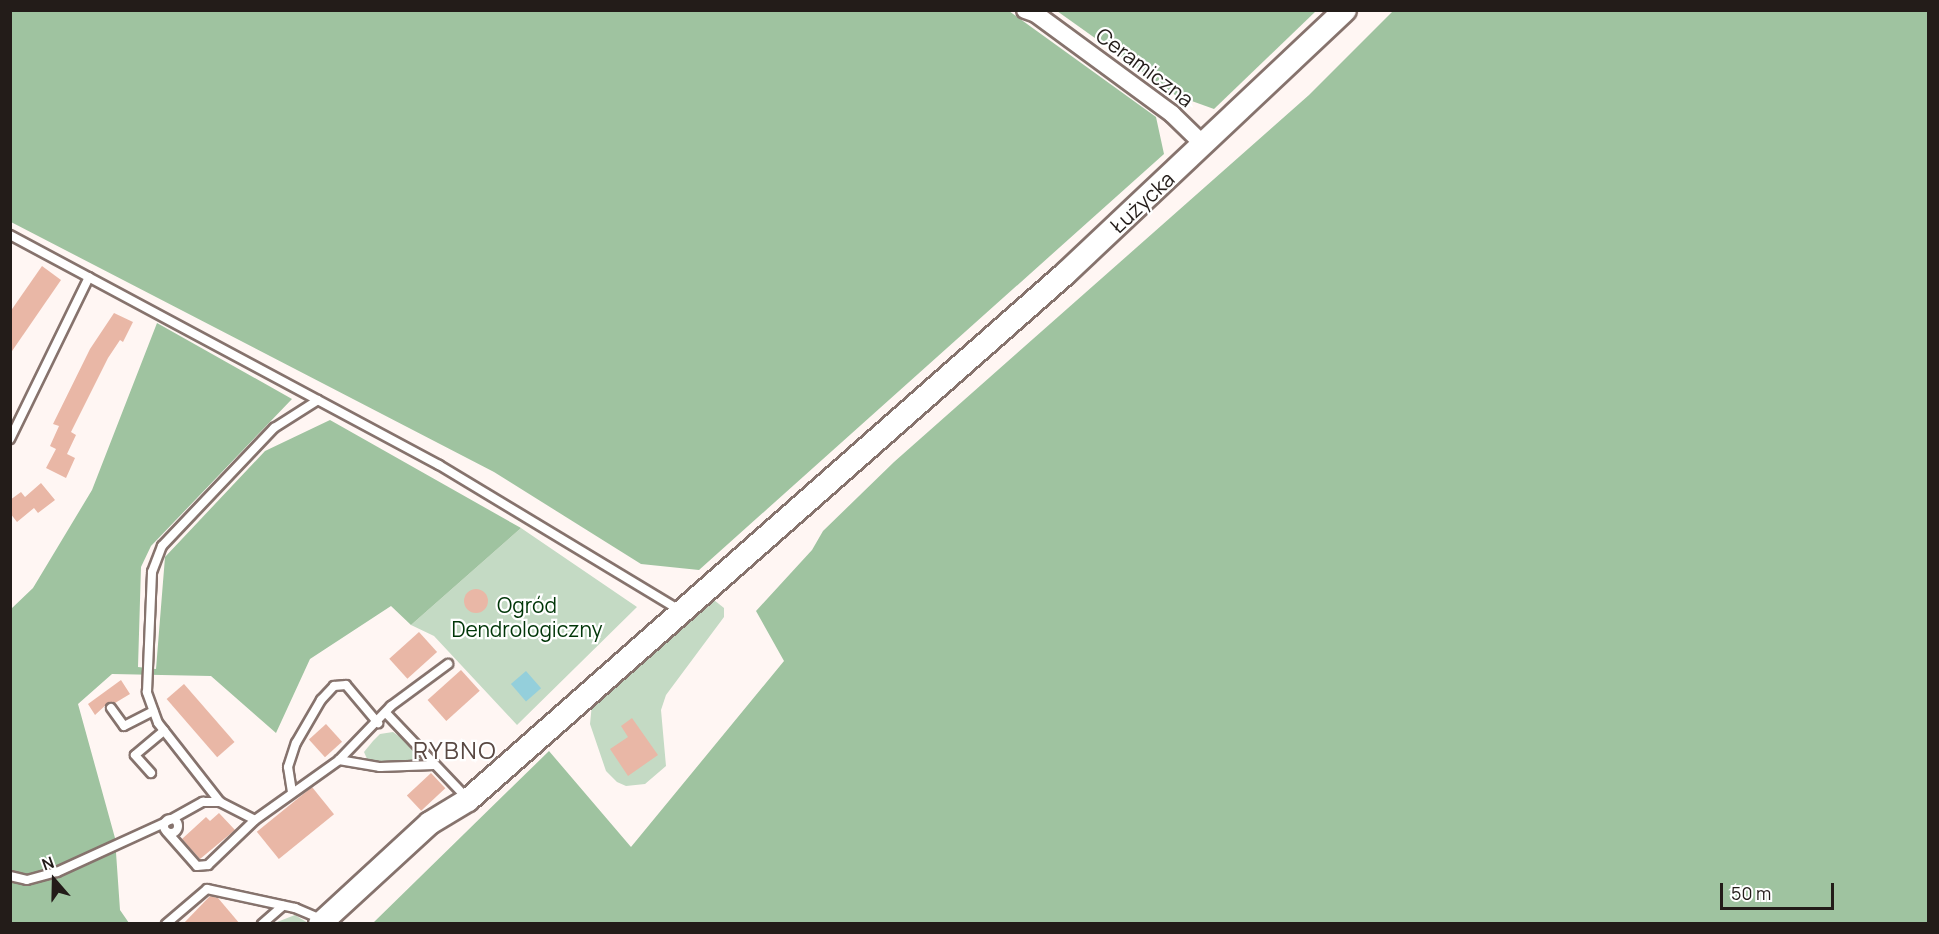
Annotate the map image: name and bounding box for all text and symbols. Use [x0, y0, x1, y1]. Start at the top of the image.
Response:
street label: Ceramiczna [1091, 22, 1199, 112]
street label: Łużycka [1105, 166, 1179, 238]
park label: Ogród Dendrologiczny [451, 592, 603, 642]
district label: RYBNO [413, 736, 497, 764]
north arrow [24, 850, 84, 910]
text: N [39, 851, 57, 875]
scale bar [1723, 871, 1837, 909]
text: 50 m [1731, 881, 1771, 905]

